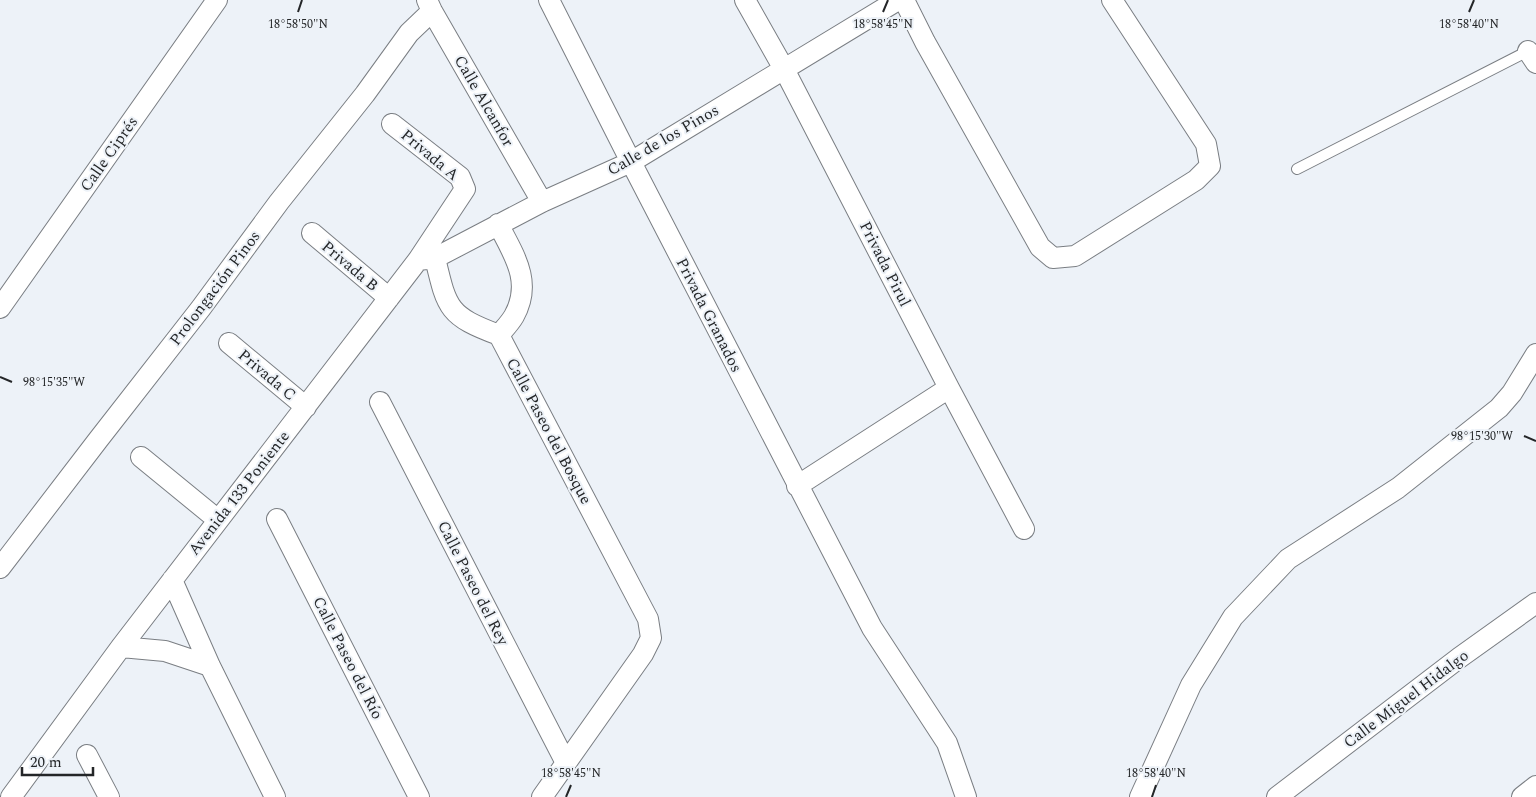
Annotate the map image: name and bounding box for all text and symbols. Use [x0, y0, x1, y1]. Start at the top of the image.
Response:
text: 18°58'50"N [268, 15, 328, 34]
text: 18°58'45"N [853, 15, 913, 34]
text: 18°58'40"N [1439, 15, 1499, 34]
street label: Calle Alcanfor [448, 51, 520, 151]
street label: Calle de los Pinos [603, 98, 723, 182]
street label: Calle Ciprés [74, 111, 144, 197]
street label: Privada A [396, 123, 464, 187]
street label: Privada Pirul [853, 217, 917, 311]
street label: Prolongación Pinos [164, 225, 266, 351]
street label: Privada B [316, 235, 384, 297]
street label: Privada Granados [670, 253, 748, 377]
street label: Privada C [233, 344, 301, 406]
street label: Calle Paseo del Bosque [500, 353, 598, 509]
text: 98°15'35"W [23, 373, 85, 392]
street label: Avenida 133 Poniente [182, 425, 296, 561]
text: 98°15'30"W [1451, 427, 1513, 446]
street label: Calle Paseo del Rey [431, 517, 515, 651]
street label: Calle Paseo del Río [307, 592, 389, 724]
street label: Calle Miguel Hidalgo [1338, 644, 1474, 754]
scale bar [22, 744, 94, 776]
text: 20 m [30, 751, 62, 774]
text: 18°58'45"N [541, 764, 601, 783]
text: 18°58'40"N [1126, 764, 1186, 783]

